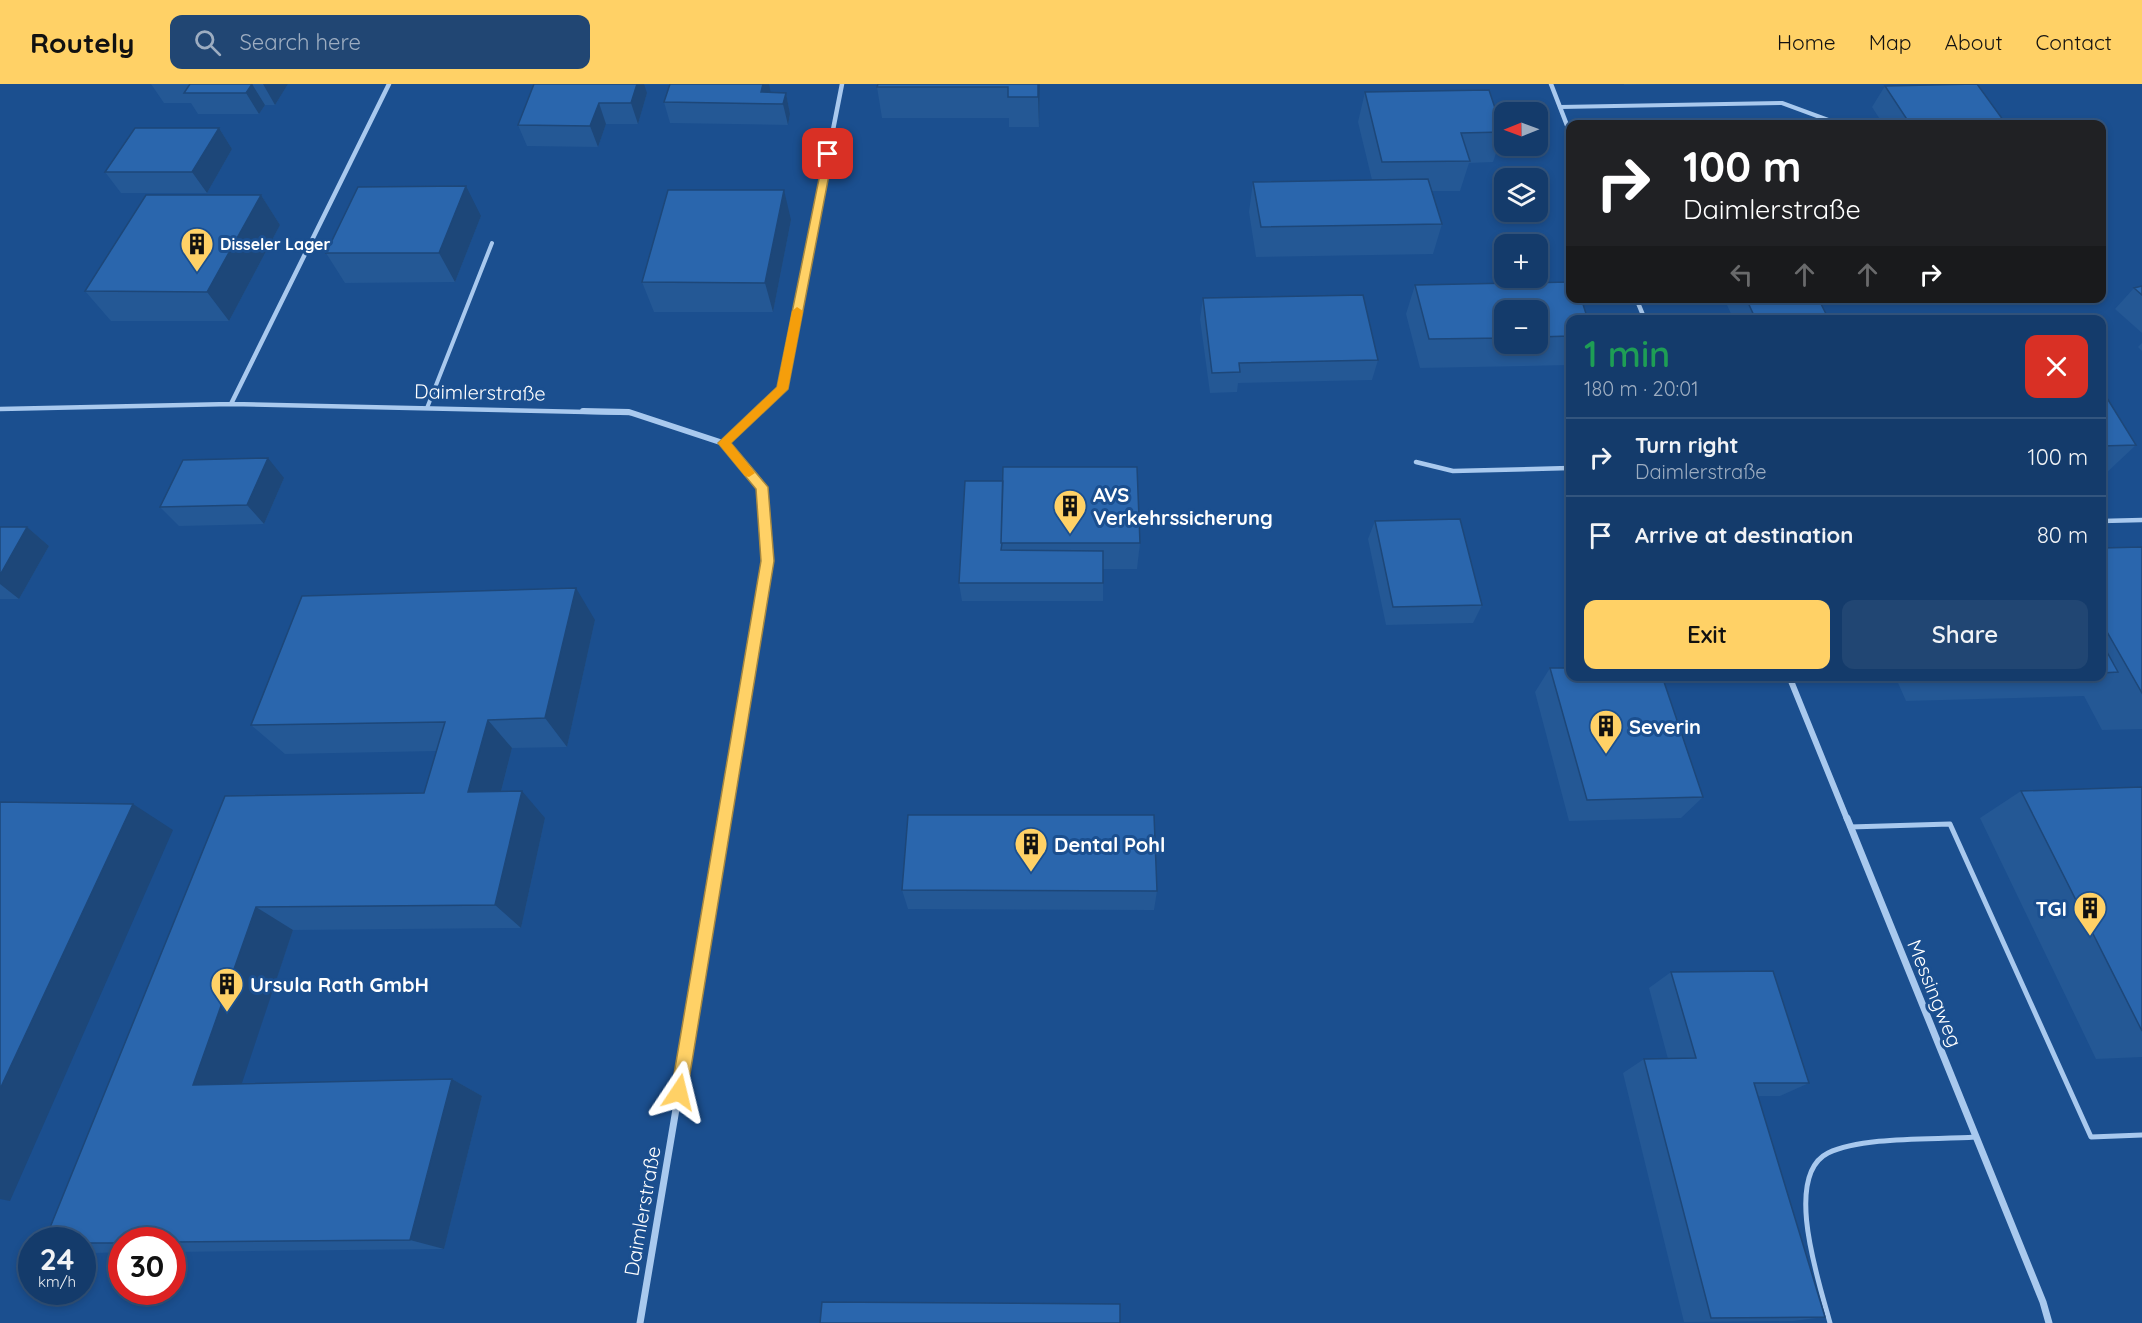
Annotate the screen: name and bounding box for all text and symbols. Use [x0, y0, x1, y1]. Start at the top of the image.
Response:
search box [170, 15, 590, 69]
text: Routely [30, 25, 134, 60]
icon: search [191, 26, 224, 59]
text: Search here [239, 28, 361, 56]
text: Home [1777, 29, 1836, 55]
text: Map [1869, 29, 1912, 55]
text: About [1945, 29, 2003, 55]
text: Contact [2036, 29, 2112, 55]
north arrow [1494, 102, 1548, 156]
map controls [1494, 102, 1548, 354]
pin [802, 128, 853, 179]
icon: arrive [811, 137, 844, 170]
text: 100 m [1683, 140, 1801, 193]
icon: right [1584, 144, 1662, 222]
button: layers [1494, 168, 1548, 222]
text: Daimlerstraße [1683, 192, 1861, 226]
building icon: Disseler Lager [179, 226, 215, 273]
place label: Disseler Lager [220, 234, 330, 254]
button: + [1494, 234, 1548, 288]
icon: left [1725, 258, 1758, 291]
icon: ahead [1788, 258, 1821, 291]
icon: ahead [1851, 258, 1884, 291]
icon: right [1914, 258, 1947, 291]
button: − [1494, 300, 1548, 354]
text: 1 min [1584, 331, 1670, 376]
button: close [2025, 335, 2088, 398]
text: 180 m · 20:01 [1584, 376, 1699, 401]
street label: Daimlerstraße [414, 378, 546, 406]
text: Turn right [1635, 431, 1739, 459]
icon: right [1584, 441, 1617, 474]
text: 100 m [2028, 443, 2088, 471]
text: Daimlerstraße [1635, 459, 1767, 484]
place label: AVS Verkehrssicherung [1093, 482, 1273, 530]
building icon: AVS Verkehrssicherung [1052, 488, 1088, 535]
icon: arrive [1584, 519, 1617, 552]
text: Arrive at destination [1635, 521, 1853, 549]
text: 80 m [2037, 521, 2088, 549]
button: Exit [1584, 600, 1830, 669]
button: Share [1842, 600, 2088, 669]
building icon: Severin [1588, 708, 1624, 755]
place label: Severin [1629, 714, 1701, 739]
building icon: Dental Pohl [1013, 826, 1049, 873]
place label: Dental Pohl [1054, 832, 1165, 857]
building icon: TGI [2072, 890, 2108, 937]
place label: TGI [2035, 896, 2067, 921]
street label: Messingweg [1902, 936, 1968, 1050]
building icon: Ursula Rath GmbH [209, 966, 245, 1013]
place label: Ursula Rath GmbH [250, 972, 429, 997]
position arrow [647, 1060, 711, 1124]
street label: Daimlerstraße [618, 1144, 666, 1278]
speed limit sign: 30 [108, 1227, 186, 1305]
text: 24 [40, 1240, 74, 1278]
text: km/h [38, 1272, 76, 1291]

